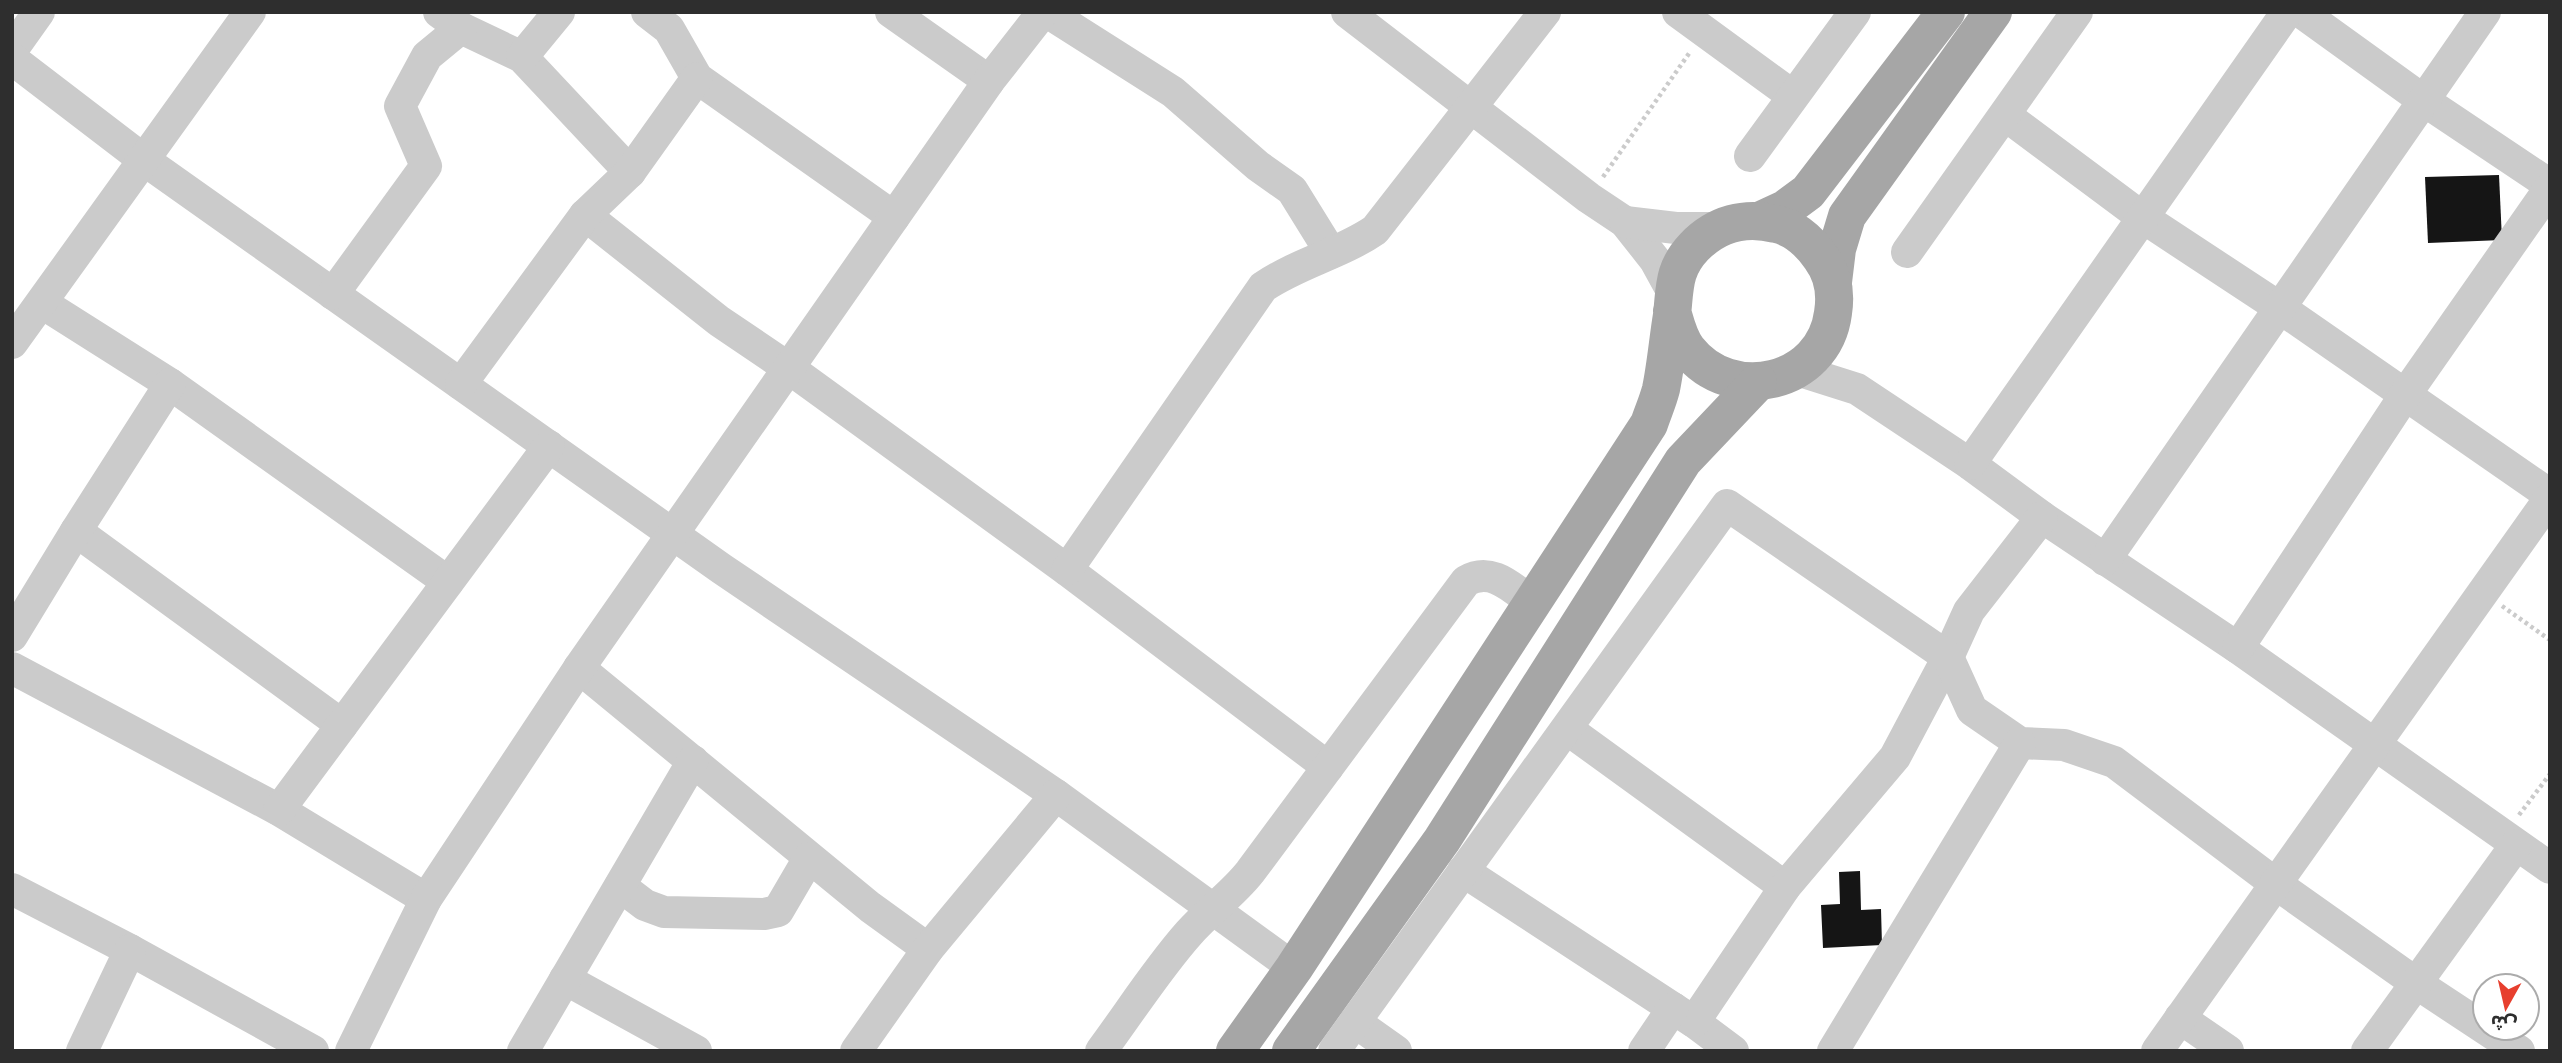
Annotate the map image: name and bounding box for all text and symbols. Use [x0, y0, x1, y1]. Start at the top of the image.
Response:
north arrow [2471, 972, 2541, 1042]
text: ش [2489, 1010, 2518, 1038]

